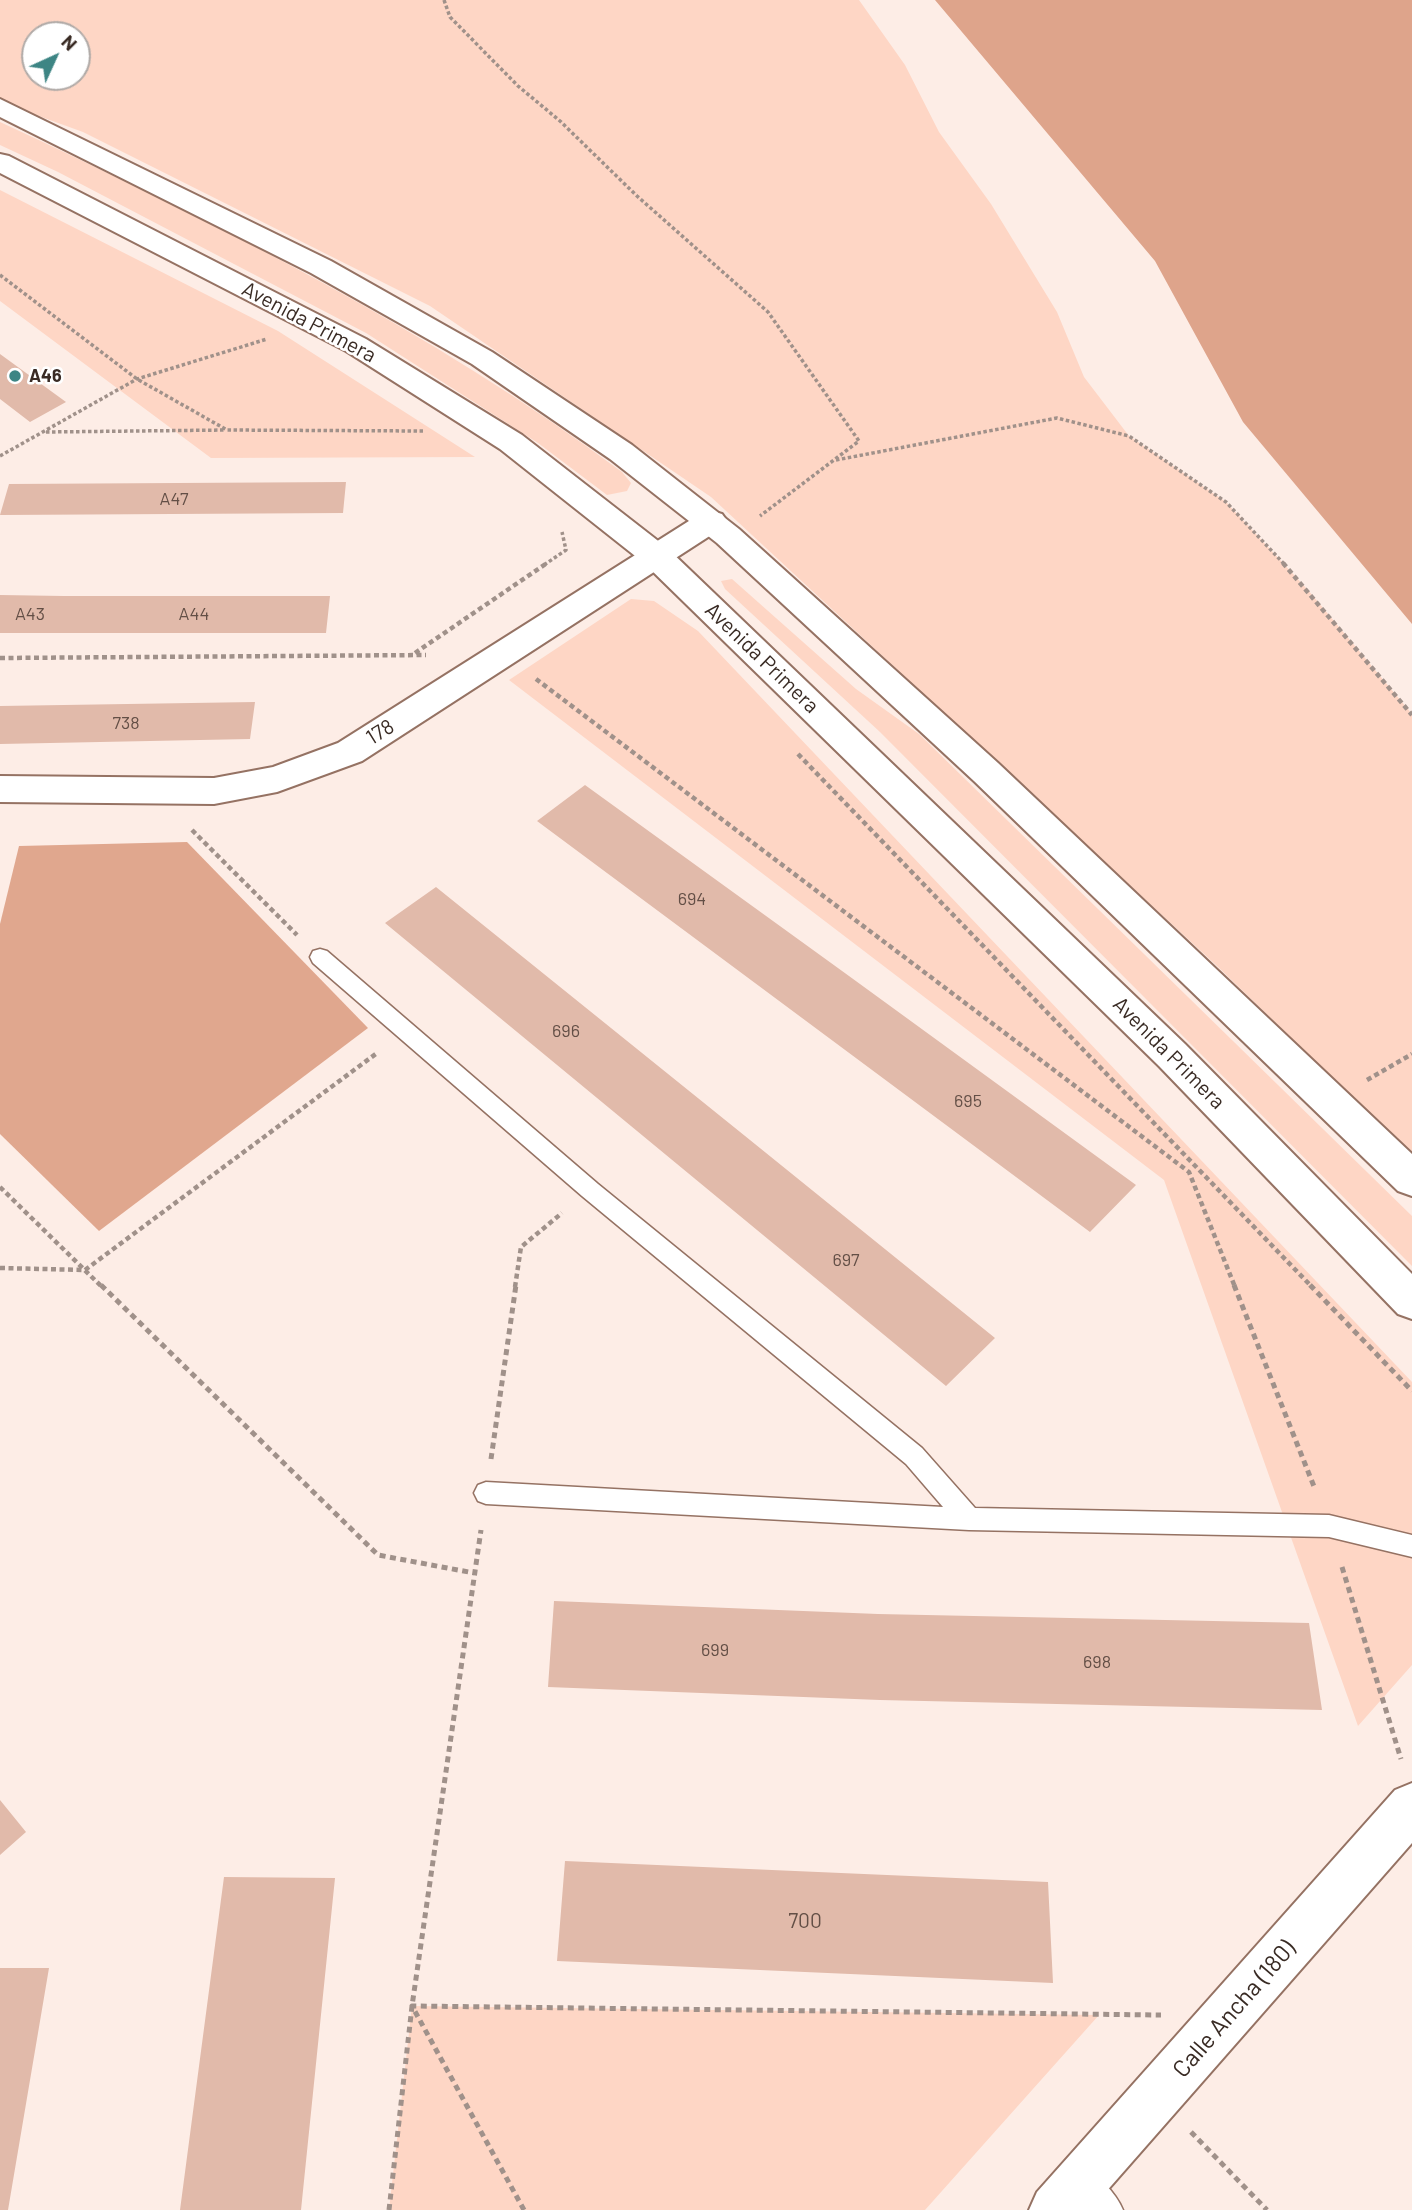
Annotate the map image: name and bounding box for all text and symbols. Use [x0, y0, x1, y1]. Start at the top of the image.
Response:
north arrow [21, 21, 91, 91]
text: N [57, 30, 82, 55]
street label: Avenida Primera [238, 276, 380, 368]
place label: A46 [29, 365, 62, 387]
marker: A46 [7, 368, 23, 384]
house number: A47 [160, 488, 188, 510]
street label: Avenida Primera [700, 597, 824, 719]
house number: A43 [15, 603, 45, 625]
house number: A44 [179, 603, 209, 625]
house number: 738 [112, 712, 140, 734]
street label: 178 [361, 714, 399, 750]
house number: 694 [678, 888, 706, 910]
street label: Avenida Primera [1108, 992, 1230, 1114]
house number: 696 [552, 1020, 580, 1042]
house number: 695 [954, 1090, 982, 1112]
house number: 697 [832, 1249, 860, 1271]
house number: 699 [701, 1639, 729, 1661]
house number: 698 [1083, 1651, 1111, 1673]
house number: 700 [788, 1908, 822, 1934]
street label: Calle Ancha (180) [1167, 1935, 1301, 2083]

